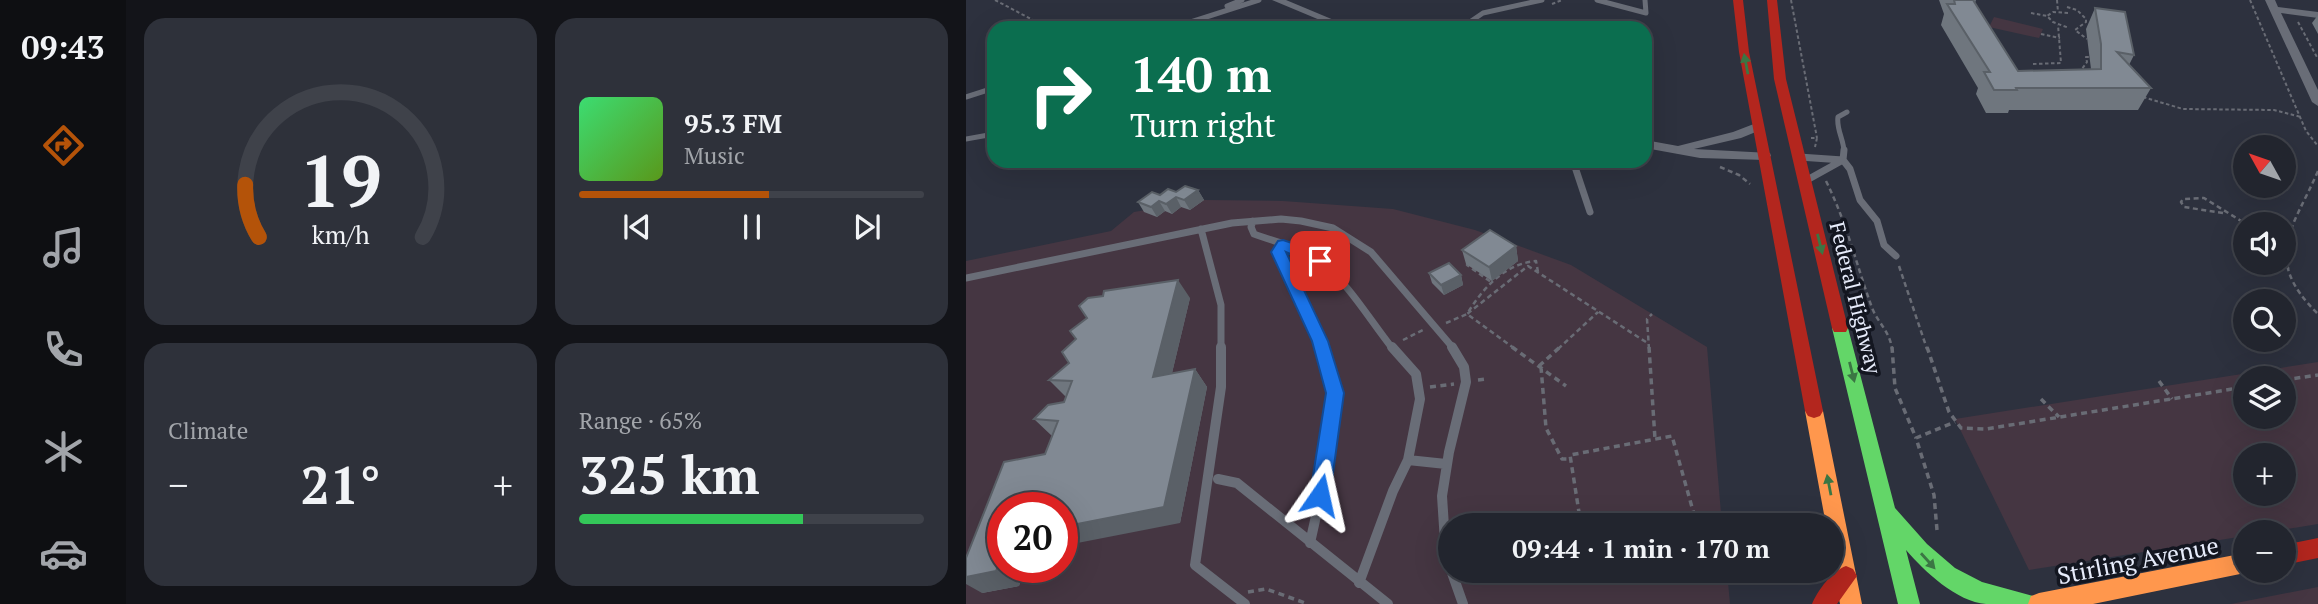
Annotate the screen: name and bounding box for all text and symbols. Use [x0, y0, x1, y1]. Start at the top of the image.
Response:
text: 09:43 [21, 26, 105, 68]
text: 140 m [1130, 41, 1272, 106]
icon: right [1015, 49, 1106, 140]
one-way arrow [1740, 53, 1751, 75]
text: Turn right [1130, 104, 1276, 146]
text: 95.3 FM [684, 106, 782, 140]
icon: directions [39, 121, 88, 170]
text: 19 [299, 132, 382, 229]
north arrow [2233, 135, 2296, 198]
map controls [2233, 135, 2296, 583]
text: Music [684, 140, 745, 171]
icon: previous [618, 208, 656, 246]
icon: pause [733, 208, 771, 246]
icon: next [848, 208, 886, 246]
button: sound [2233, 212, 2296, 275]
text: km/h [312, 218, 370, 251]
street label: Federal Highway [1824, 219, 1888, 377]
icon: music [39, 223, 88, 272]
pin [1290, 231, 1350, 291]
one-way arrow [1815, 233, 1826, 255]
icon: arrive [1301, 242, 1339, 280]
button: search [2233, 289, 2296, 352]
icon: phone [39, 325, 88, 374]
one-way arrow [1846, 361, 1857, 383]
button: layers [2233, 366, 2296, 429]
text: Range · 65% [579, 405, 702, 436]
text: Climate [168, 415, 248, 446]
icon: climate [39, 427, 88, 476]
text: 325 km [579, 440, 760, 509]
button: + [2233, 443, 2296, 506]
text: 21° [300, 450, 381, 519]
position arrow [1283, 458, 1357, 532]
text: − [168, 460, 188, 510]
text: + [493, 460, 513, 510]
one-way arrow [1823, 474, 1834, 496]
speed limit sign: 20 [987, 492, 1078, 583]
button: − [2233, 520, 2296, 583]
icon: car [39, 529, 88, 578]
street label: Stirling Avenue [2055, 529, 2221, 591]
text: 09:44 · 1 min · 170 m [1512, 531, 1770, 565]
one-way arrow [1920, 552, 1936, 570]

